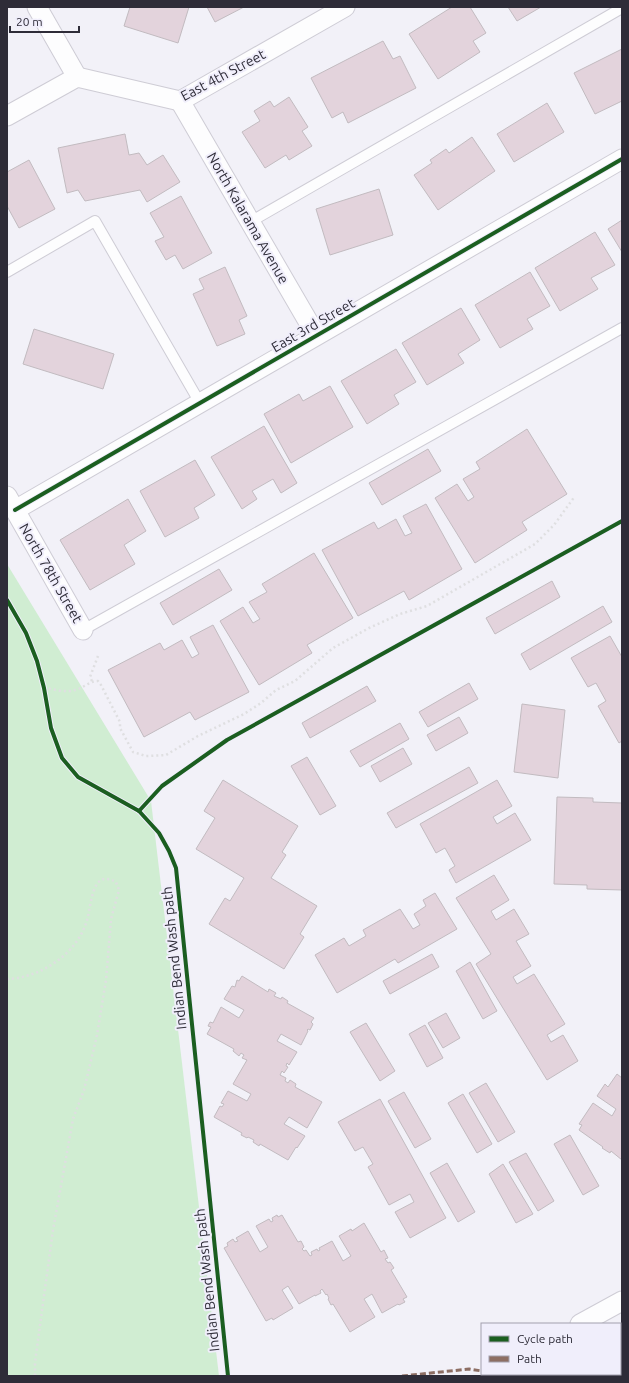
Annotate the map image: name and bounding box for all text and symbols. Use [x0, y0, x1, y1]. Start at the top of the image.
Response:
scale bar [10, 8, 79, 34]
text: 20 m [16, 15, 43, 28]
street label: East 4th Street [178, 46, 268, 104]
street label: North Kalarama Avenue [204, 150, 292, 286]
street label: East 3rd Street [269, 294, 358, 355]
street label: North 78th Street [16, 521, 86, 626]
street label: Indian Bend Wash path [159, 886, 189, 1030]
street label: Indian Bend Wash path [192, 1208, 222, 1352]
legend [481, 1323, 621, 1375]
text: Cycle path [517, 1332, 573, 1345]
text: Path [517, 1352, 542, 1365]

